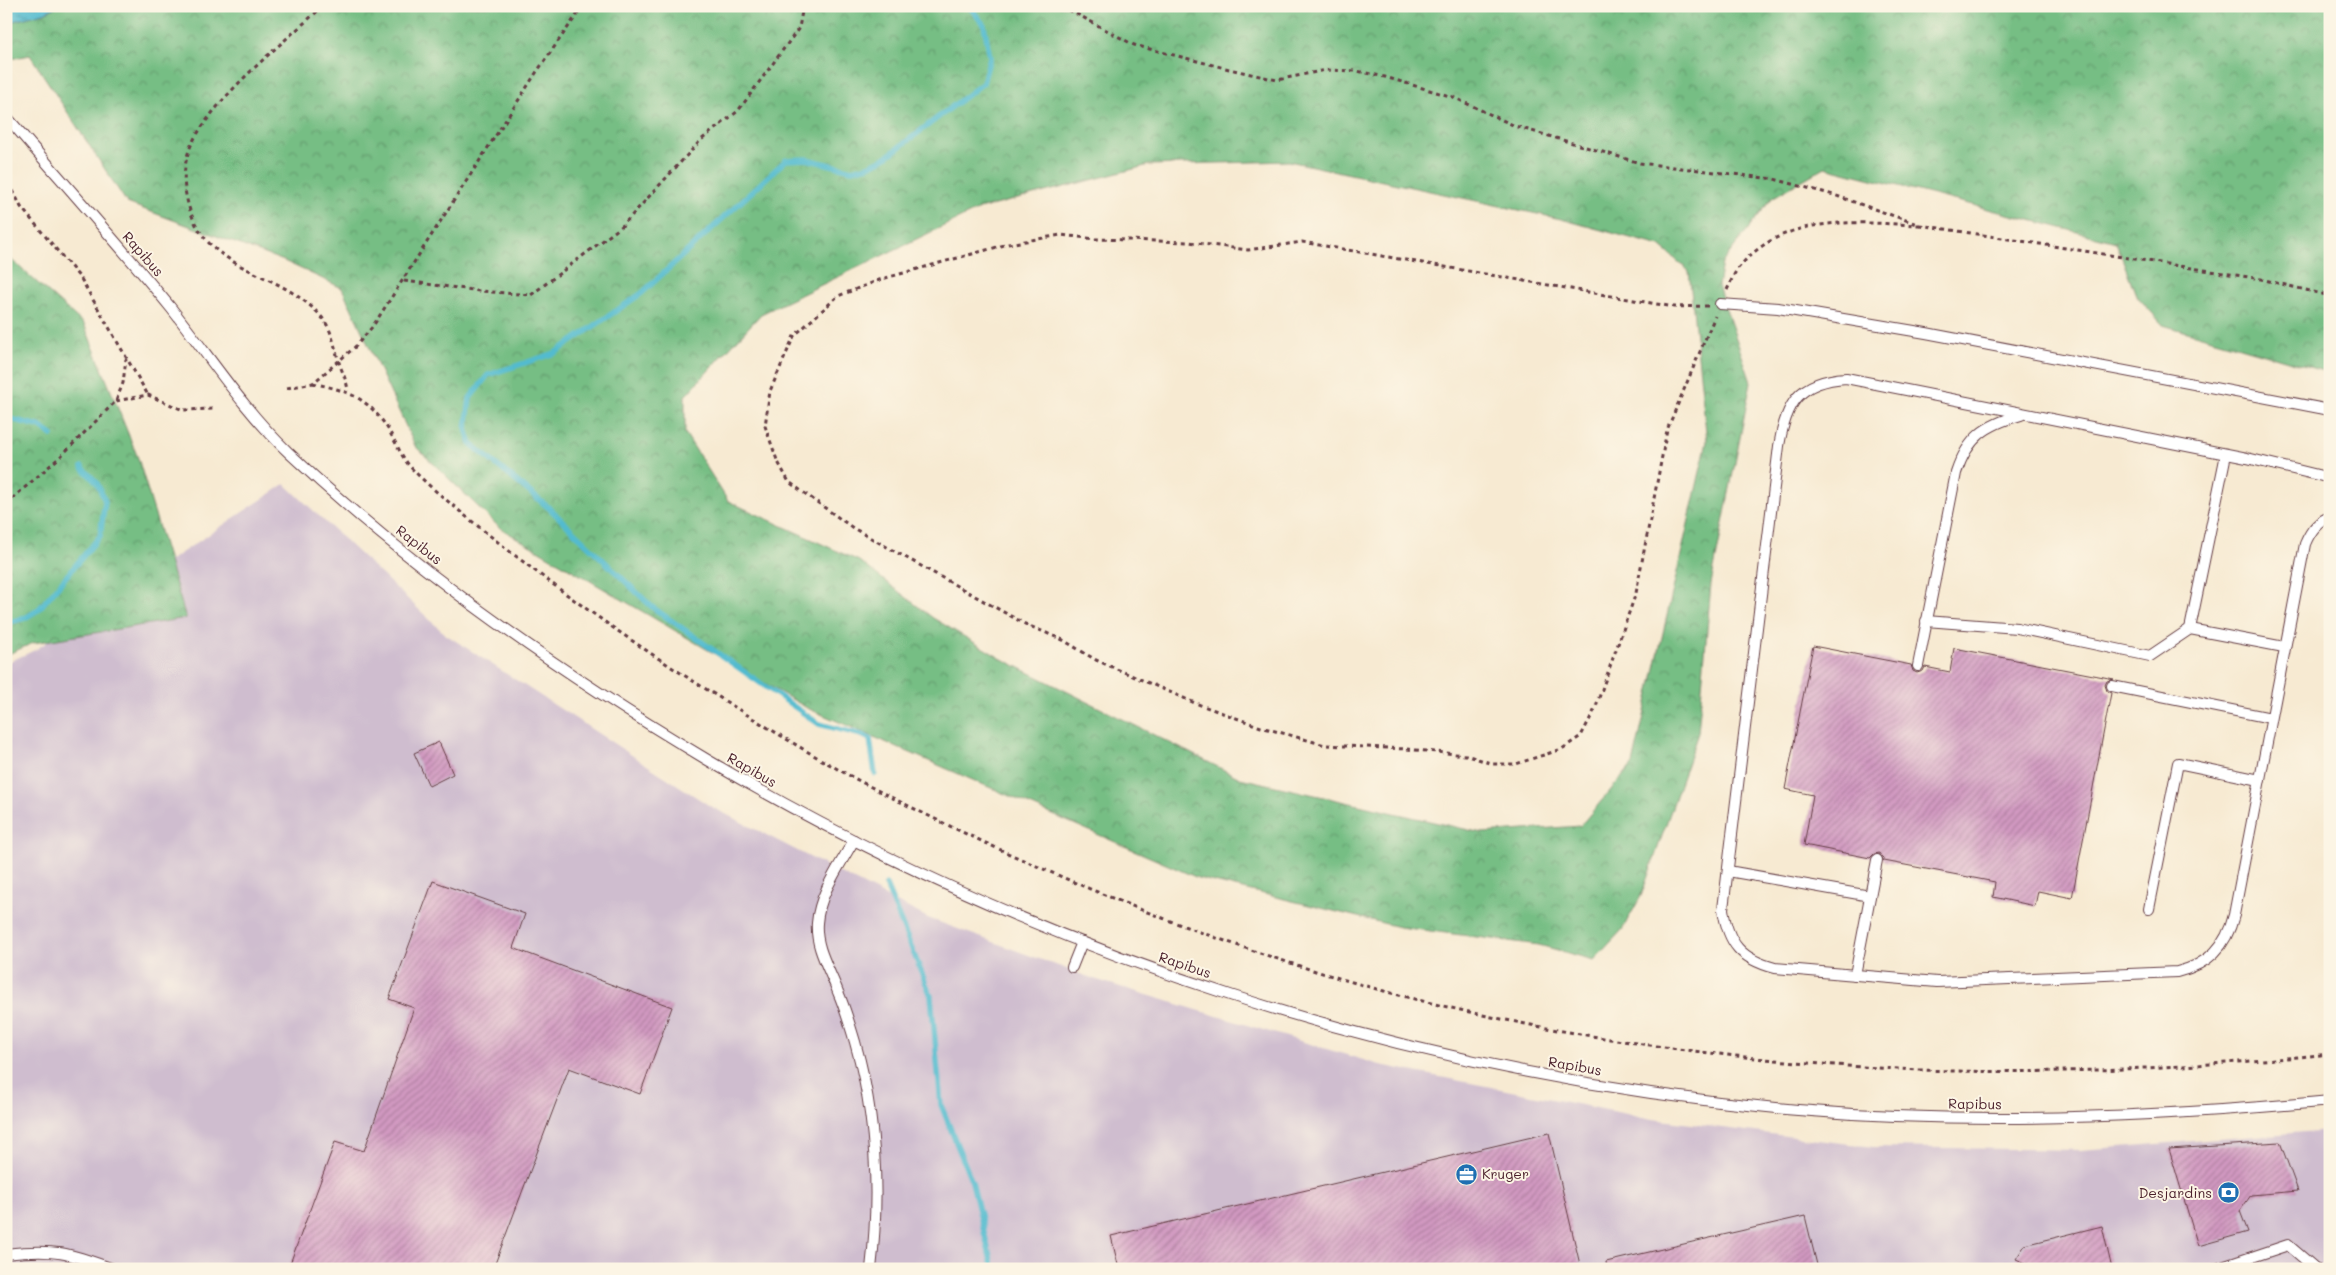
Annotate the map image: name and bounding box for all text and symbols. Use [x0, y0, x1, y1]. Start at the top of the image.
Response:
street label: Rapibus [118, 227, 168, 280]
street label: Rapibus [392, 520, 446, 569]
street label: Rapibus [724, 748, 780, 791]
street label: Rapibus [1157, 947, 1214, 982]
street label: Rapibus [1547, 1051, 1603, 1080]
street label: Rapibus [1948, 1094, 2002, 1113]
office icon: Kruger [1454, 1162, 1478, 1186]
place label: Kruger [1482, 1164, 1529, 1183]
bank icon: Desjardins [2216, 1181, 2240, 1205]
place label: Desjardins [2139, 1183, 2212, 1202]

